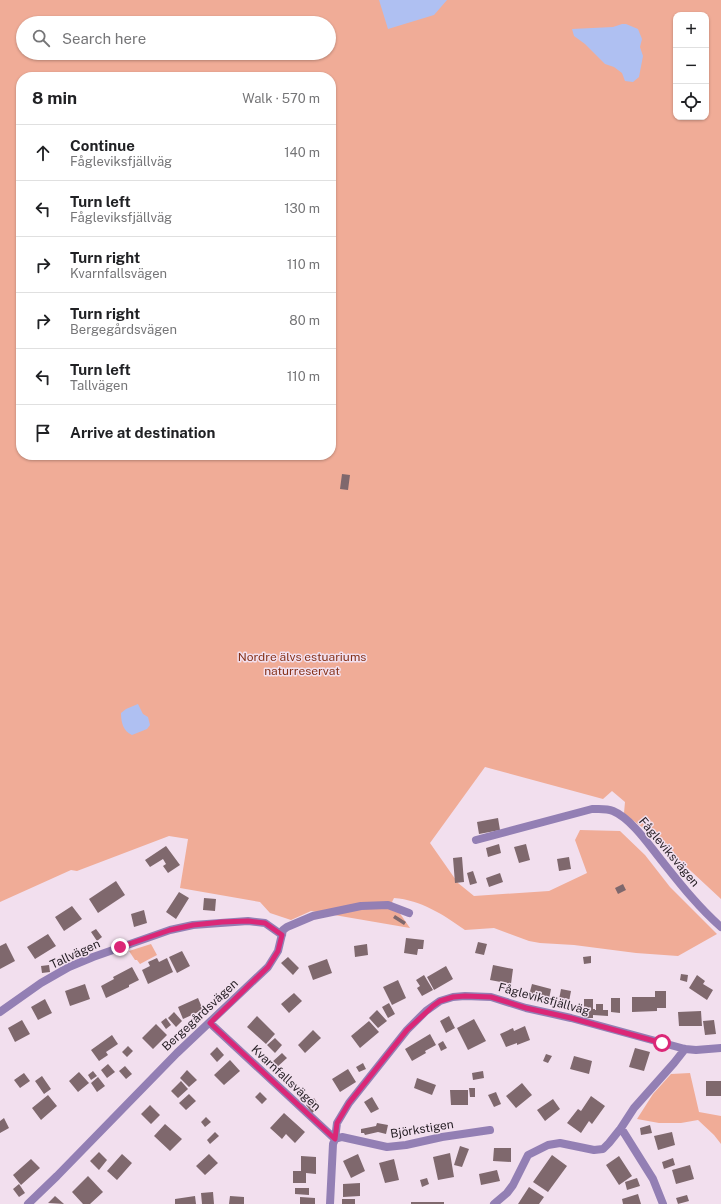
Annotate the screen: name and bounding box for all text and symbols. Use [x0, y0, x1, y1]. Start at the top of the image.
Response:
map controls [673, 12, 709, 120]
button: + [673, 12, 709, 48]
search box [16, 16, 336, 60]
icon: search [30, 27, 52, 49]
text: Search here [62, 30, 146, 47]
button: − [673, 48, 709, 84]
button: locate [673, 84, 709, 120]
text: 8 min [32, 88, 77, 108]
text: Walk · 570 m [242, 91, 320, 106]
text: Continue [70, 137, 135, 154]
icon: ahead [32, 142, 54, 164]
text: 140 m [284, 145, 320, 160]
text: Fågleviksfjällväg [70, 154, 172, 169]
text: Turn left [70, 193, 131, 210]
icon: left [32, 198, 54, 220]
text: 130 m [284, 201, 320, 216]
text: Fågleviksfjällväg [70, 210, 172, 225]
text: Turn right [70, 249, 140, 266]
icon: right [32, 254, 54, 276]
text: 110 m [287, 257, 320, 272]
text: Kvarnfallsvägen [70, 266, 167, 281]
text: Turn right [70, 305, 140, 322]
icon: right [32, 310, 54, 332]
text: 80 m [289, 313, 320, 328]
text: Bergegårdsvägen [70, 322, 177, 337]
text: Turn left [70, 361, 131, 378]
icon: left [32, 366, 54, 388]
text: 110 m [287, 369, 320, 384]
text: Tallvägen [70, 378, 128, 393]
icon: arrive [32, 422, 54, 444]
text: Arrive at destination [70, 424, 215, 441]
park label: Nordre älvs estuariums naturreservat [238, 650, 366, 678]
street label: Fågleviksvägen [636, 814, 702, 890]
street label: Tallvägen [48, 936, 102, 972]
route end [111, 938, 129, 956]
street label: Bergegårdsvägen [159, 976, 241, 1054]
street label: Fågleviksfjällväg [497, 980, 591, 1018]
route start [653, 1034, 671, 1052]
street label: Kvarnfallsvägen [248, 1042, 324, 1114]
street label: Björkstigen [389, 1117, 455, 1141]

